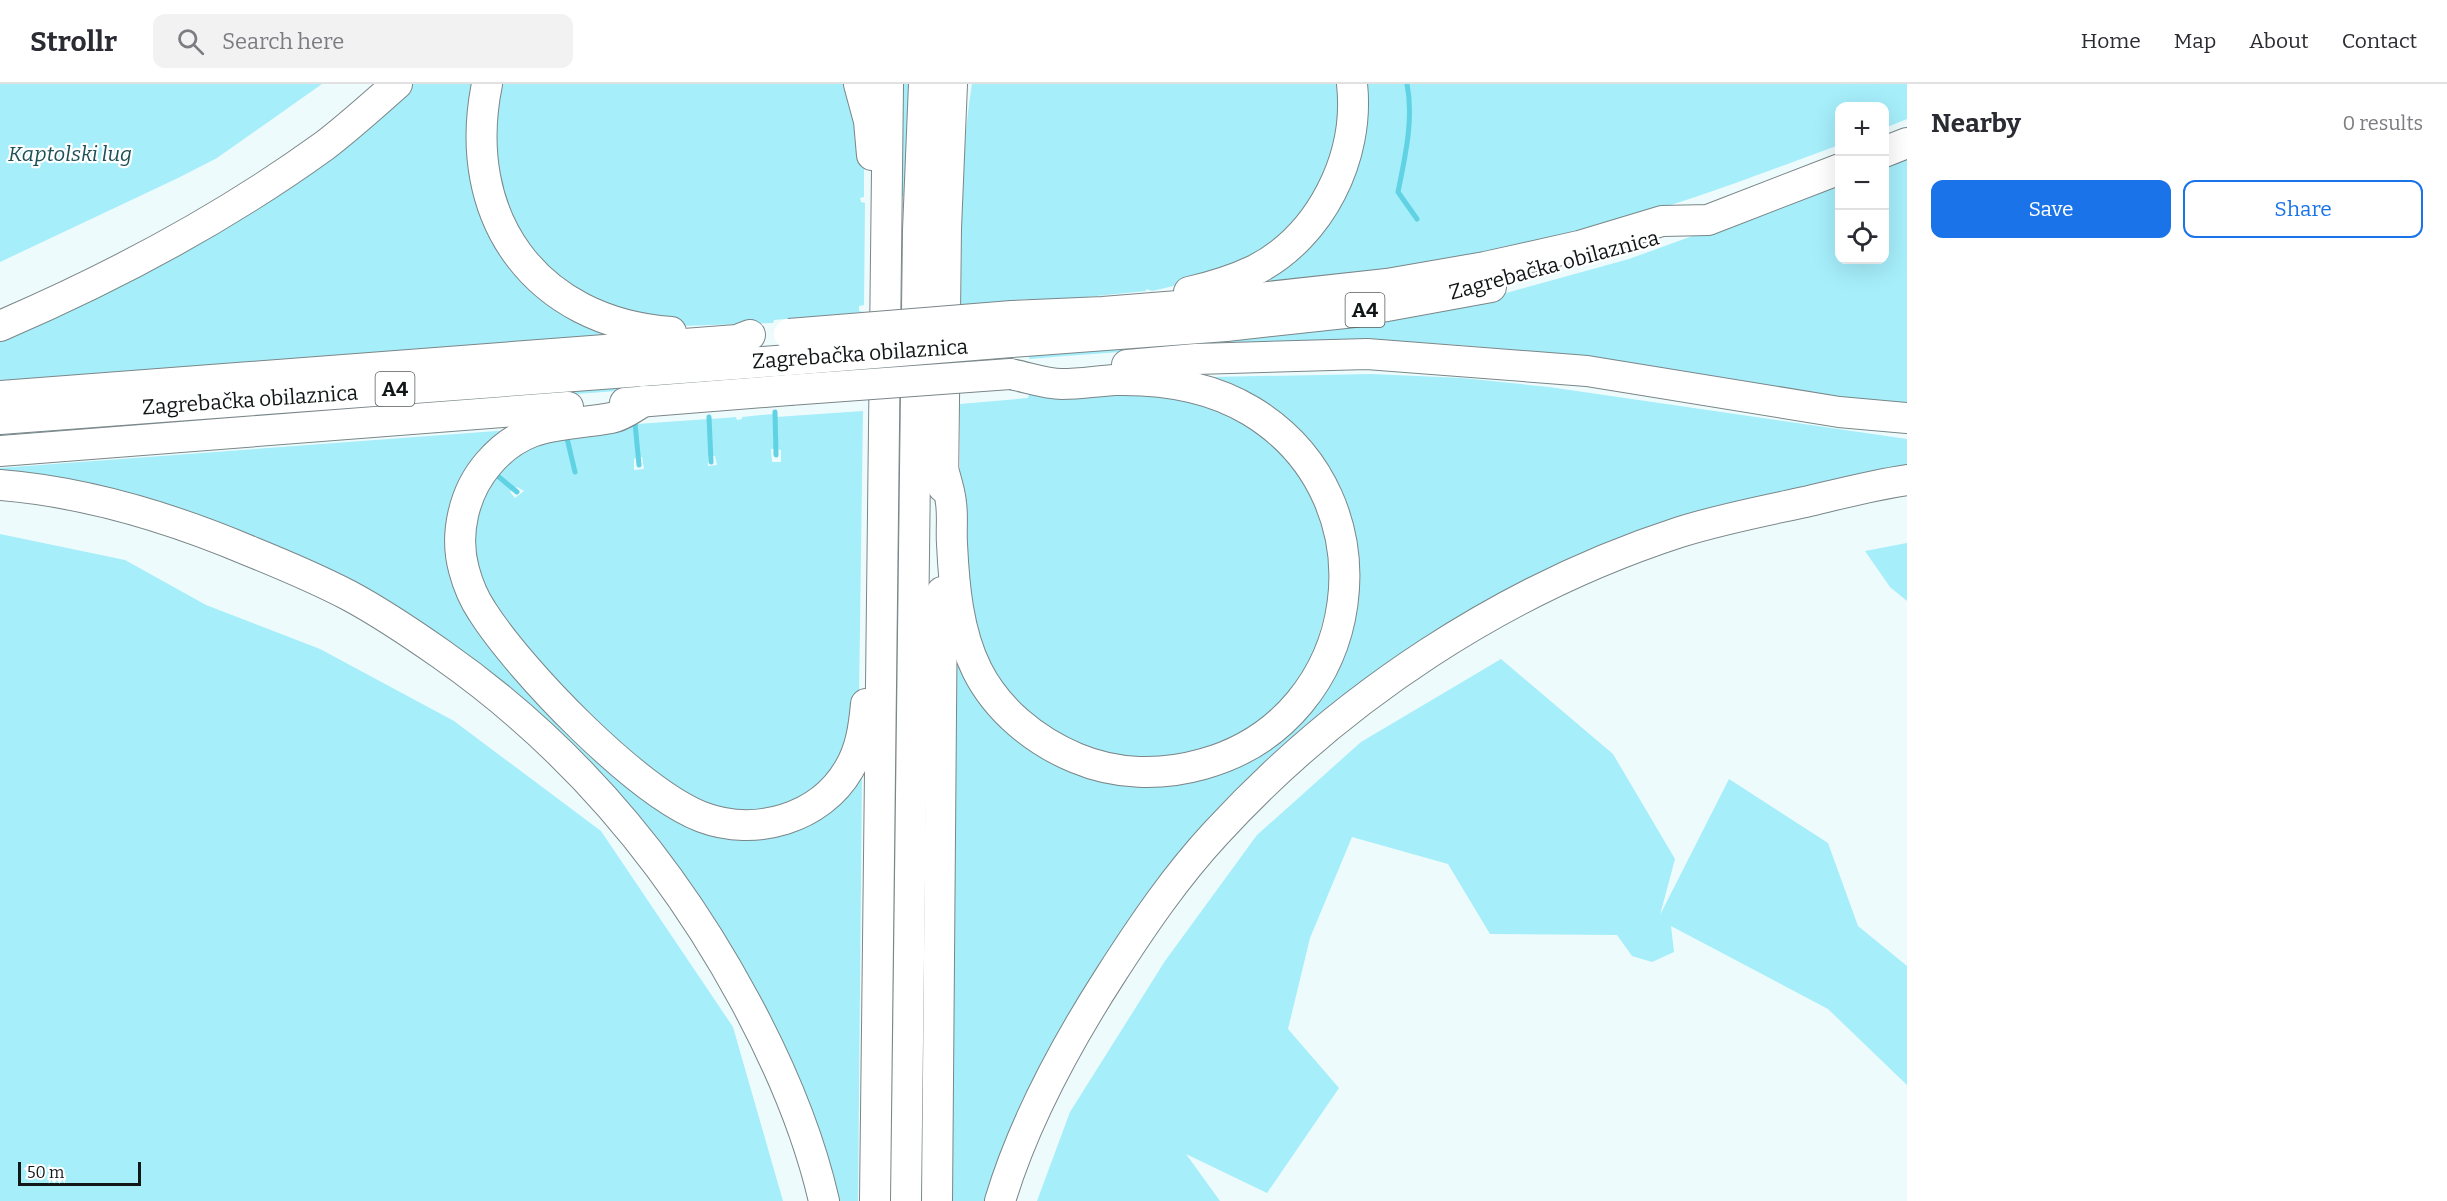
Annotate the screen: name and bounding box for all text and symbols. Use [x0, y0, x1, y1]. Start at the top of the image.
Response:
search box [153, 14, 573, 68]
text: Strollr [30, 25, 117, 58]
icon: search [174, 25, 207, 58]
text: Search here [222, 28, 344, 55]
text: Home [2081, 28, 2141, 54]
text: Map [2174, 28, 2216, 54]
text: About [2249, 28, 2309, 54]
text: Contact [2342, 28, 2417, 54]
map controls [1835, 102, 1889, 264]
button: + [1835, 102, 1889, 156]
text: Nearby [1931, 108, 2021, 139]
text: 0 results [2343, 111, 2423, 135]
park label: Kaptolski lug [8, 141, 132, 167]
button: − [1835, 156, 1889, 210]
button: Save [1931, 180, 2171, 238]
button: Share [2183, 180, 2423, 238]
button: locate [1835, 210, 1889, 264]
street label: Zagrebačka obilaznica [1446, 224, 1662, 306]
road number: A4 [1346, 293, 1384, 327]
street label: Zagrebačka obilaznica [751, 333, 969, 375]
road number: A4 [376, 372, 414, 406]
street label: Zagrebačka obilaznica [141, 379, 359, 421]
scale bar [18, 1159, 141, 1186]
text: 50 m [27, 1163, 64, 1182]

